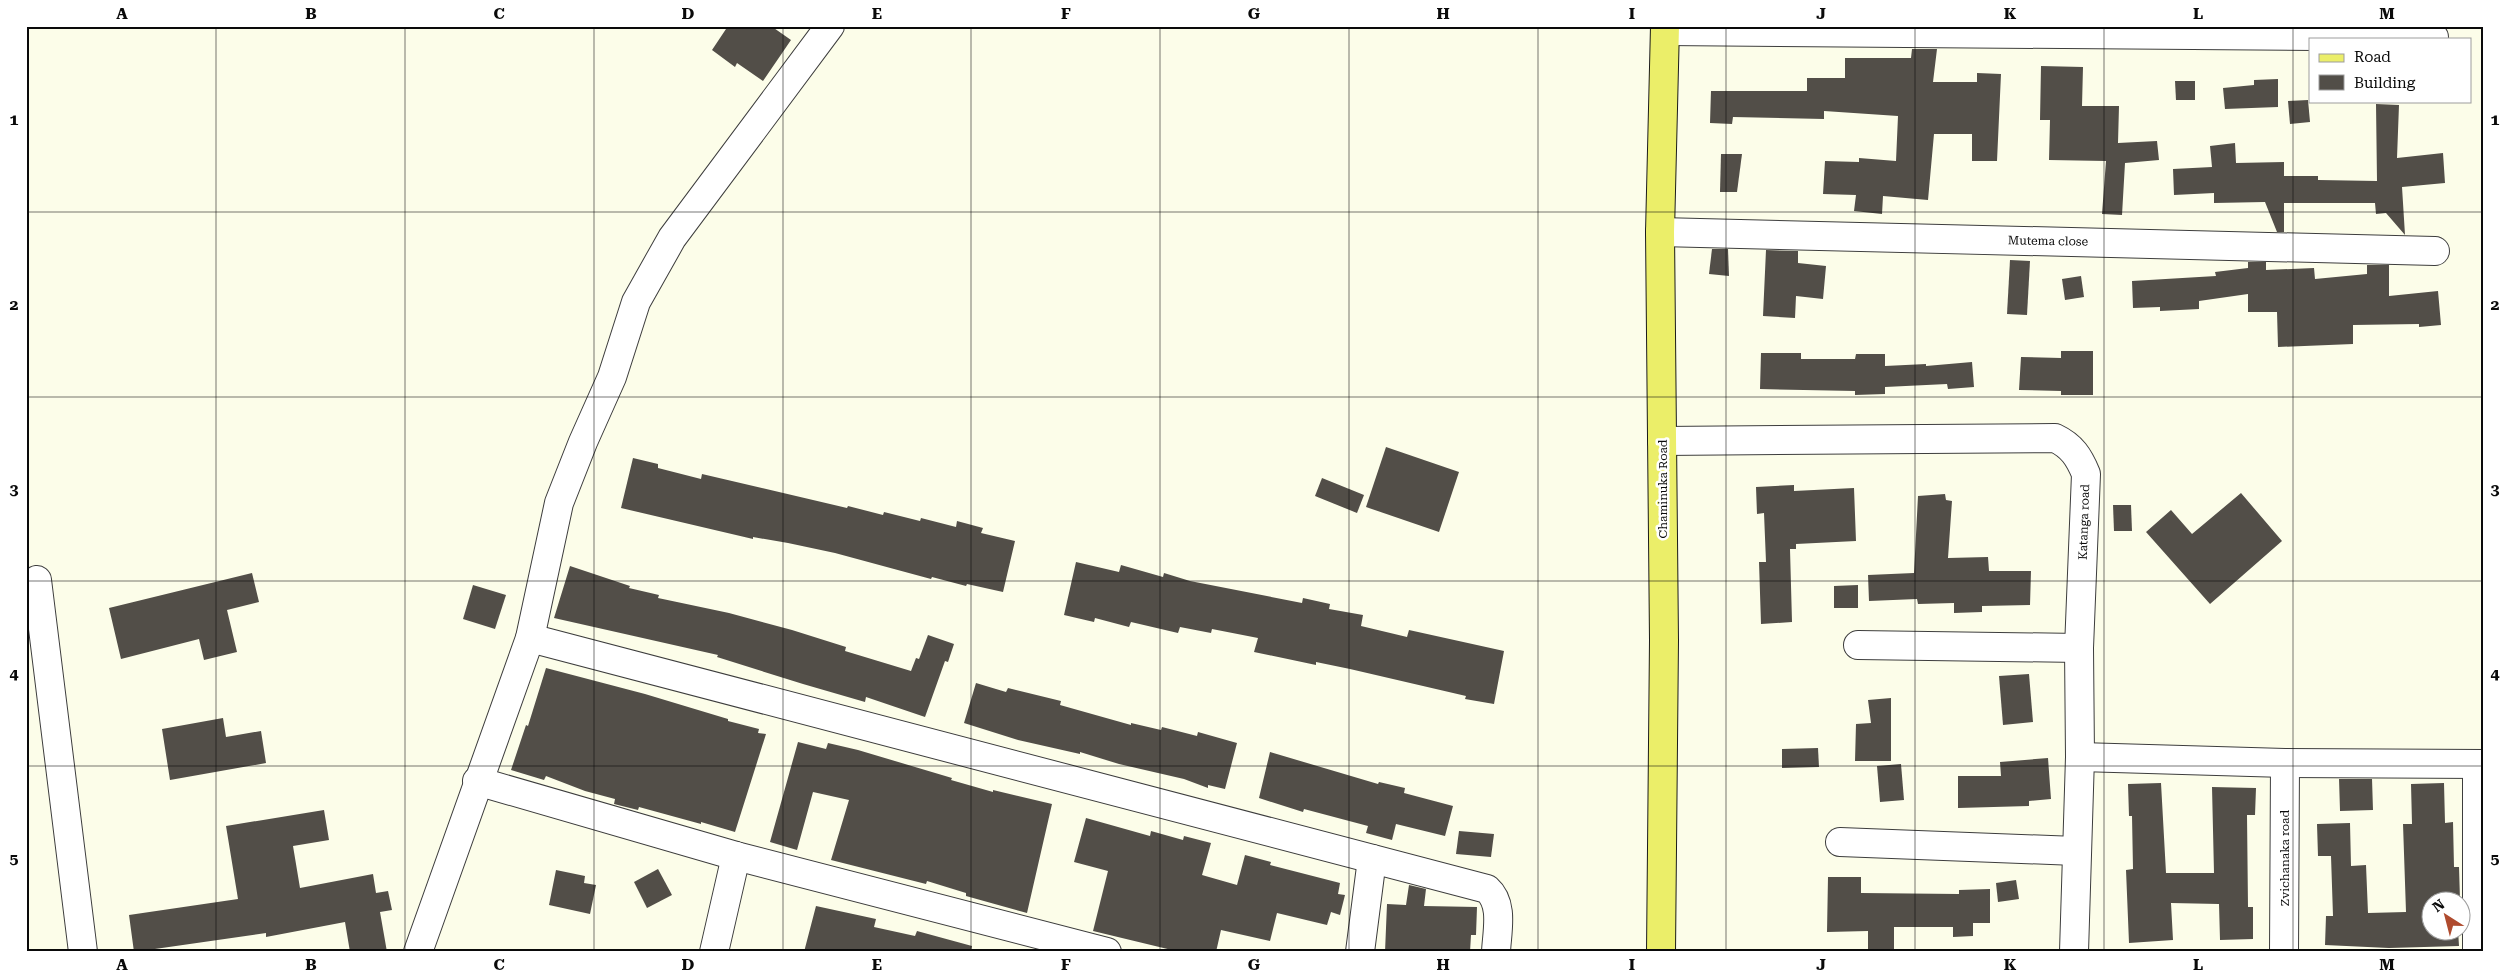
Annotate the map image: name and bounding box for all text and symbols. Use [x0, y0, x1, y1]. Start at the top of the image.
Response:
text: A [116, 4, 128, 23]
text: B [305, 4, 317, 23]
text: C [493, 4, 505, 23]
text: D [682, 4, 695, 23]
text: E [872, 4, 882, 23]
text: F [1061, 4, 1071, 23]
text: G [1248, 4, 1261, 23]
text: H [1436, 4, 1450, 23]
text: I [1629, 4, 1635, 23]
text: J [1816, 4, 1826, 23]
text: K [2004, 4, 2017, 23]
text: L [2193, 4, 2203, 23]
text: M [2379, 4, 2395, 23]
legend [2309, 38, 2472, 102]
text: Road [2354, 48, 2391, 66]
text: Building [2354, 74, 2416, 92]
text: 1 [10, 110, 19, 129]
text: 1 [2491, 110, 2500, 129]
street label: Mutema close [2008, 233, 2089, 249]
text: 2 [10, 295, 19, 314]
text: 2 [2491, 295, 2500, 314]
street label: Chaminuka Road [1656, 439, 1670, 538]
text: 3 [10, 480, 19, 499]
text: 3 [2491, 480, 2500, 499]
street label: Katanga road [2076, 484, 2092, 560]
text: 4 [10, 664, 19, 683]
text: 4 [2491, 664, 2500, 683]
street label: Zvichanaka road [2278, 810, 2292, 906]
text: 5 [10, 849, 19, 868]
text: 5 [2491, 849, 2500, 868]
north arrow [2422, 890, 2472, 940]
text: N [2429, 896, 2448, 915]
text: A [116, 955, 128, 974]
text: B [305, 955, 317, 974]
text: C [493, 955, 505, 974]
text: D [682, 955, 695, 974]
text: E [872, 955, 882, 974]
text: F [1061, 955, 1071, 974]
text: G [1248, 955, 1261, 974]
text: H [1436, 955, 1450, 974]
text: I [1629, 955, 1635, 974]
text: J [1816, 955, 1826, 974]
text: K [2004, 955, 2017, 974]
text: L [2193, 955, 2203, 974]
text: M [2379, 955, 2395, 974]

